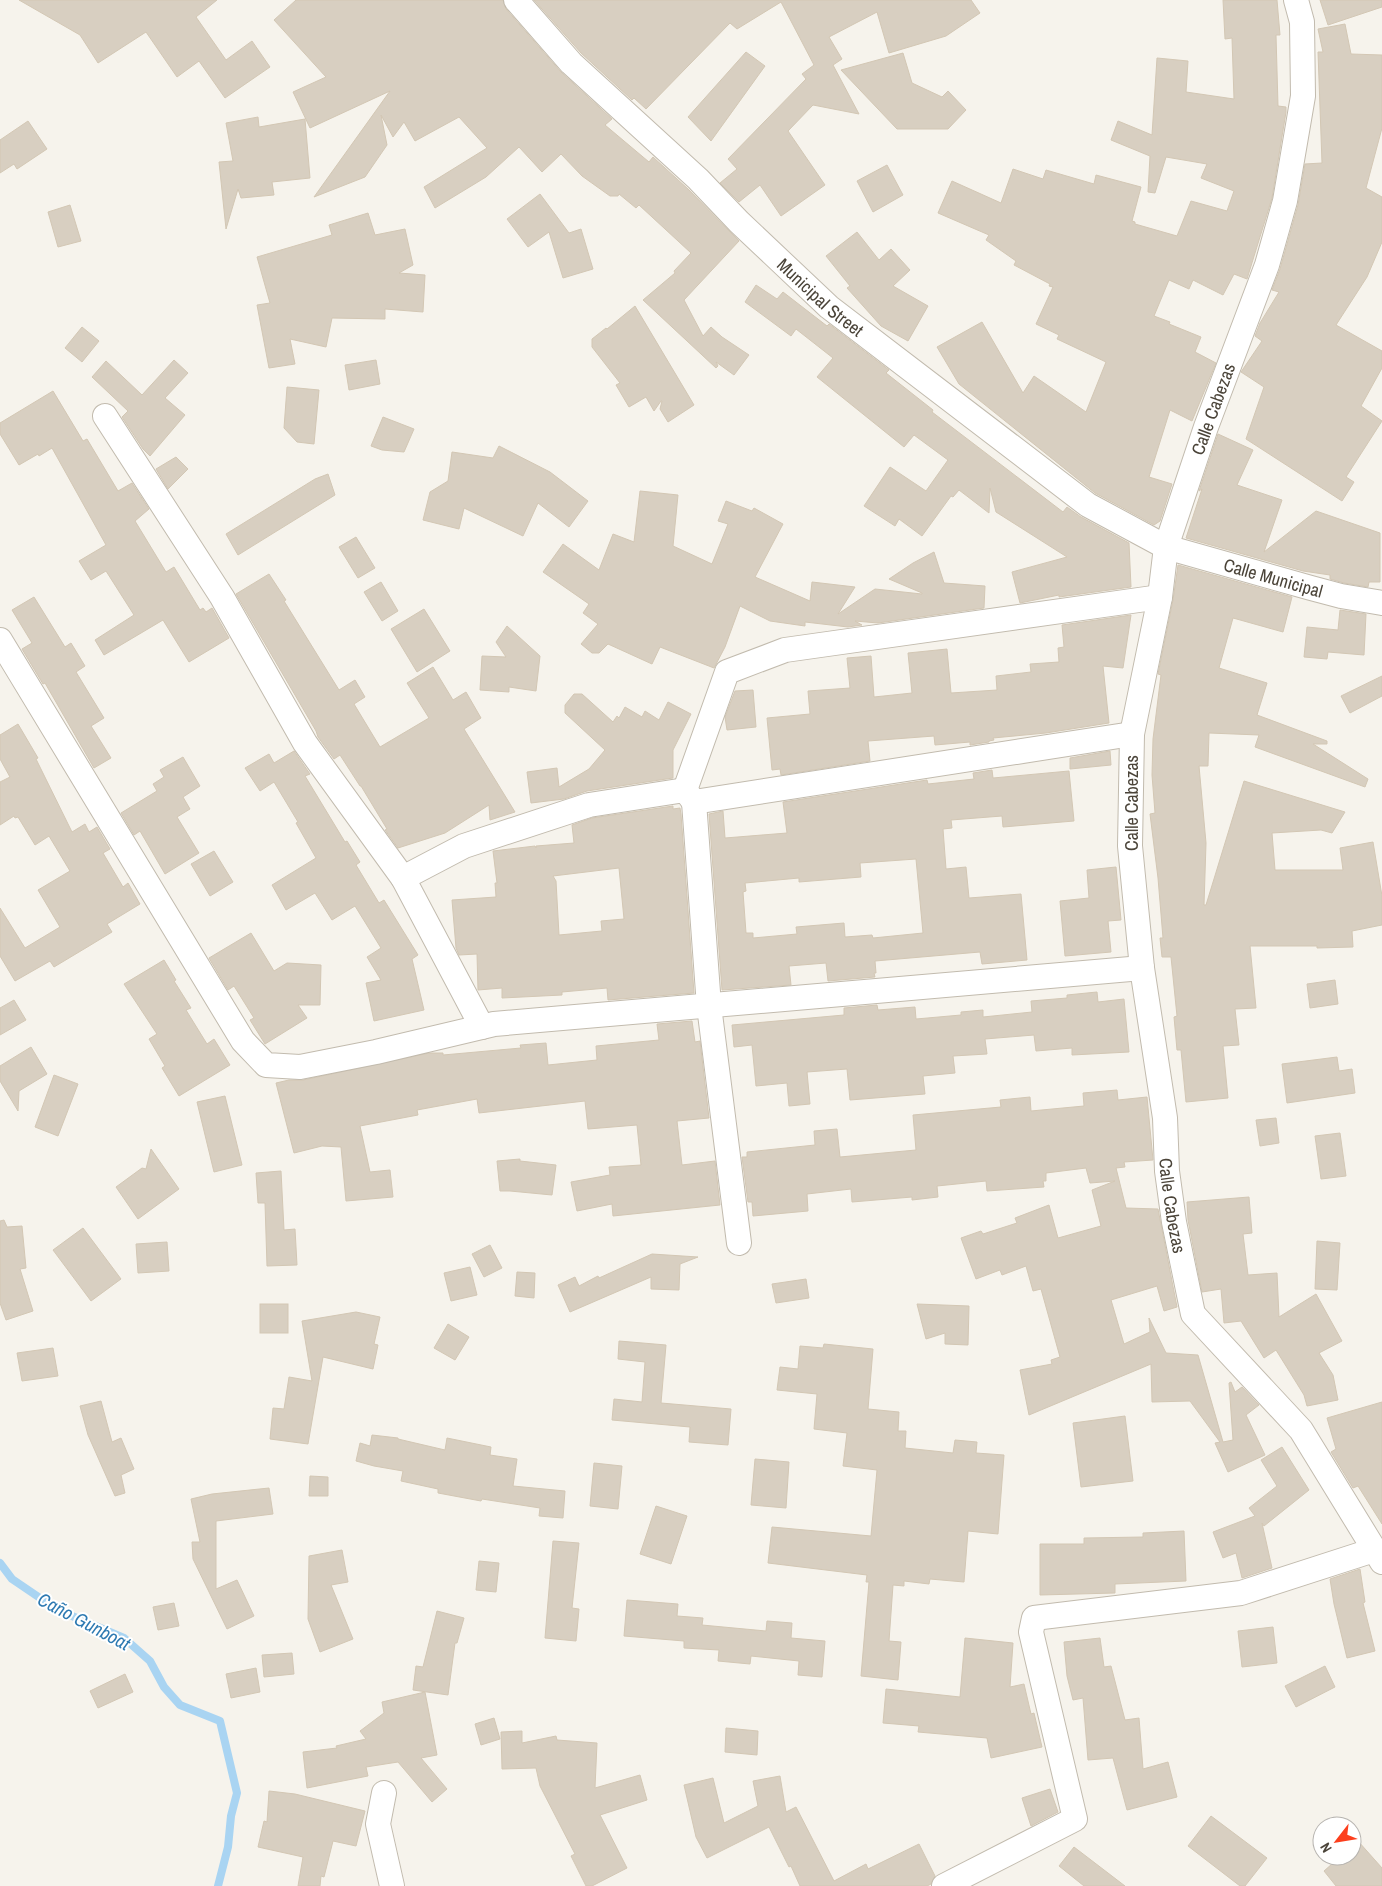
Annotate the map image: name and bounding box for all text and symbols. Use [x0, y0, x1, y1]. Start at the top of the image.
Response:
street label: Municipal Street [772, 252, 869, 342]
street label: Calle Cabezas [1185, 360, 1241, 458]
street label: Calle Municipal [1221, 551, 1326, 603]
street label: Calle Cabezas [1119, 755, 1144, 851]
street label: Calle Cabezas [1154, 1157, 1193, 1255]
water label: Caño Gunboat [33, 1586, 135, 1657]
north arrow [1312, 1816, 1362, 1866]
text: N [1316, 1840, 1336, 1856]

